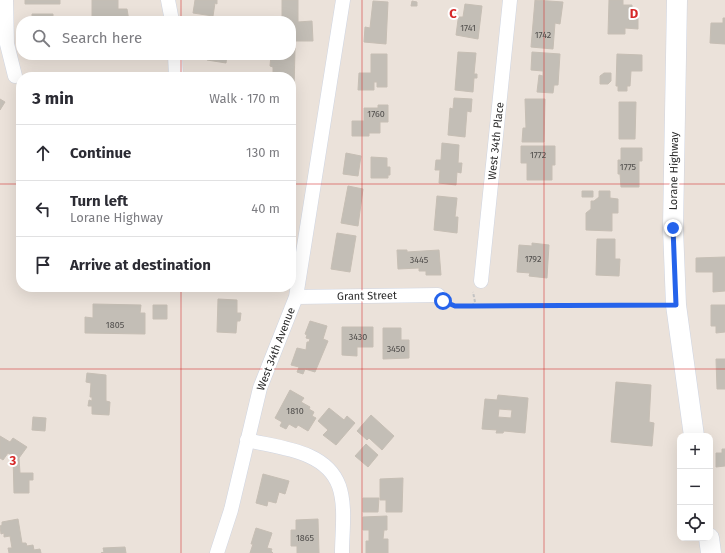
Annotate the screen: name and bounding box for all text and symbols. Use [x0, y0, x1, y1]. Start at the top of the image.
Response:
text: C [449, 6, 457, 21]
text: D [630, 6, 639, 21]
search box [16, 16, 296, 60]
house number: 1741 [460, 23, 476, 33]
icon: search [30, 27, 52, 49]
text: Search here [62, 29, 142, 47]
house number: 1742 [535, 30, 551, 40]
text: 3 min [32, 88, 74, 109]
text: Walk · 170 m [209, 91, 280, 106]
street label: West 34th Place [485, 101, 507, 181]
house number: 1760 [367, 109, 385, 119]
street label: Lorane Highway [667, 131, 681, 210]
icon: ahead [32, 142, 54, 164]
text: Continue [70, 144, 131, 162]
text: 130 m [246, 145, 280, 160]
house number: 1772 [530, 150, 546, 160]
house number: 1775 [620, 162, 637, 172]
text: Turn left [70, 192, 128, 210]
icon: left [32, 198, 54, 220]
text: 40 m [251, 201, 280, 216]
text: Lorane Highway [70, 210, 163, 225]
route end [664, 219, 682, 237]
icon: arrive [32, 254, 54, 276]
house number: 1792 [525, 254, 541, 264]
house number: 3445 [410, 255, 429, 265]
text: Arrive at destination [70, 256, 211, 274]
street label: Grant Street [337, 289, 397, 303]
route start [434, 292, 452, 310]
street label: West 34th Avenue [254, 306, 298, 392]
house number: 1805 [106, 320, 125, 330]
house number: 3430 [349, 332, 367, 342]
house number: 3450 [387, 344, 405, 354]
house number: 1810 [286, 406, 304, 416]
map controls [677, 433, 713, 541]
button: + [677, 433, 713, 469]
text: 3 [9, 453, 17, 468]
button: − [677, 469, 713, 505]
button: locate [677, 505, 713, 541]
house number: 1865 [296, 533, 315, 543]

